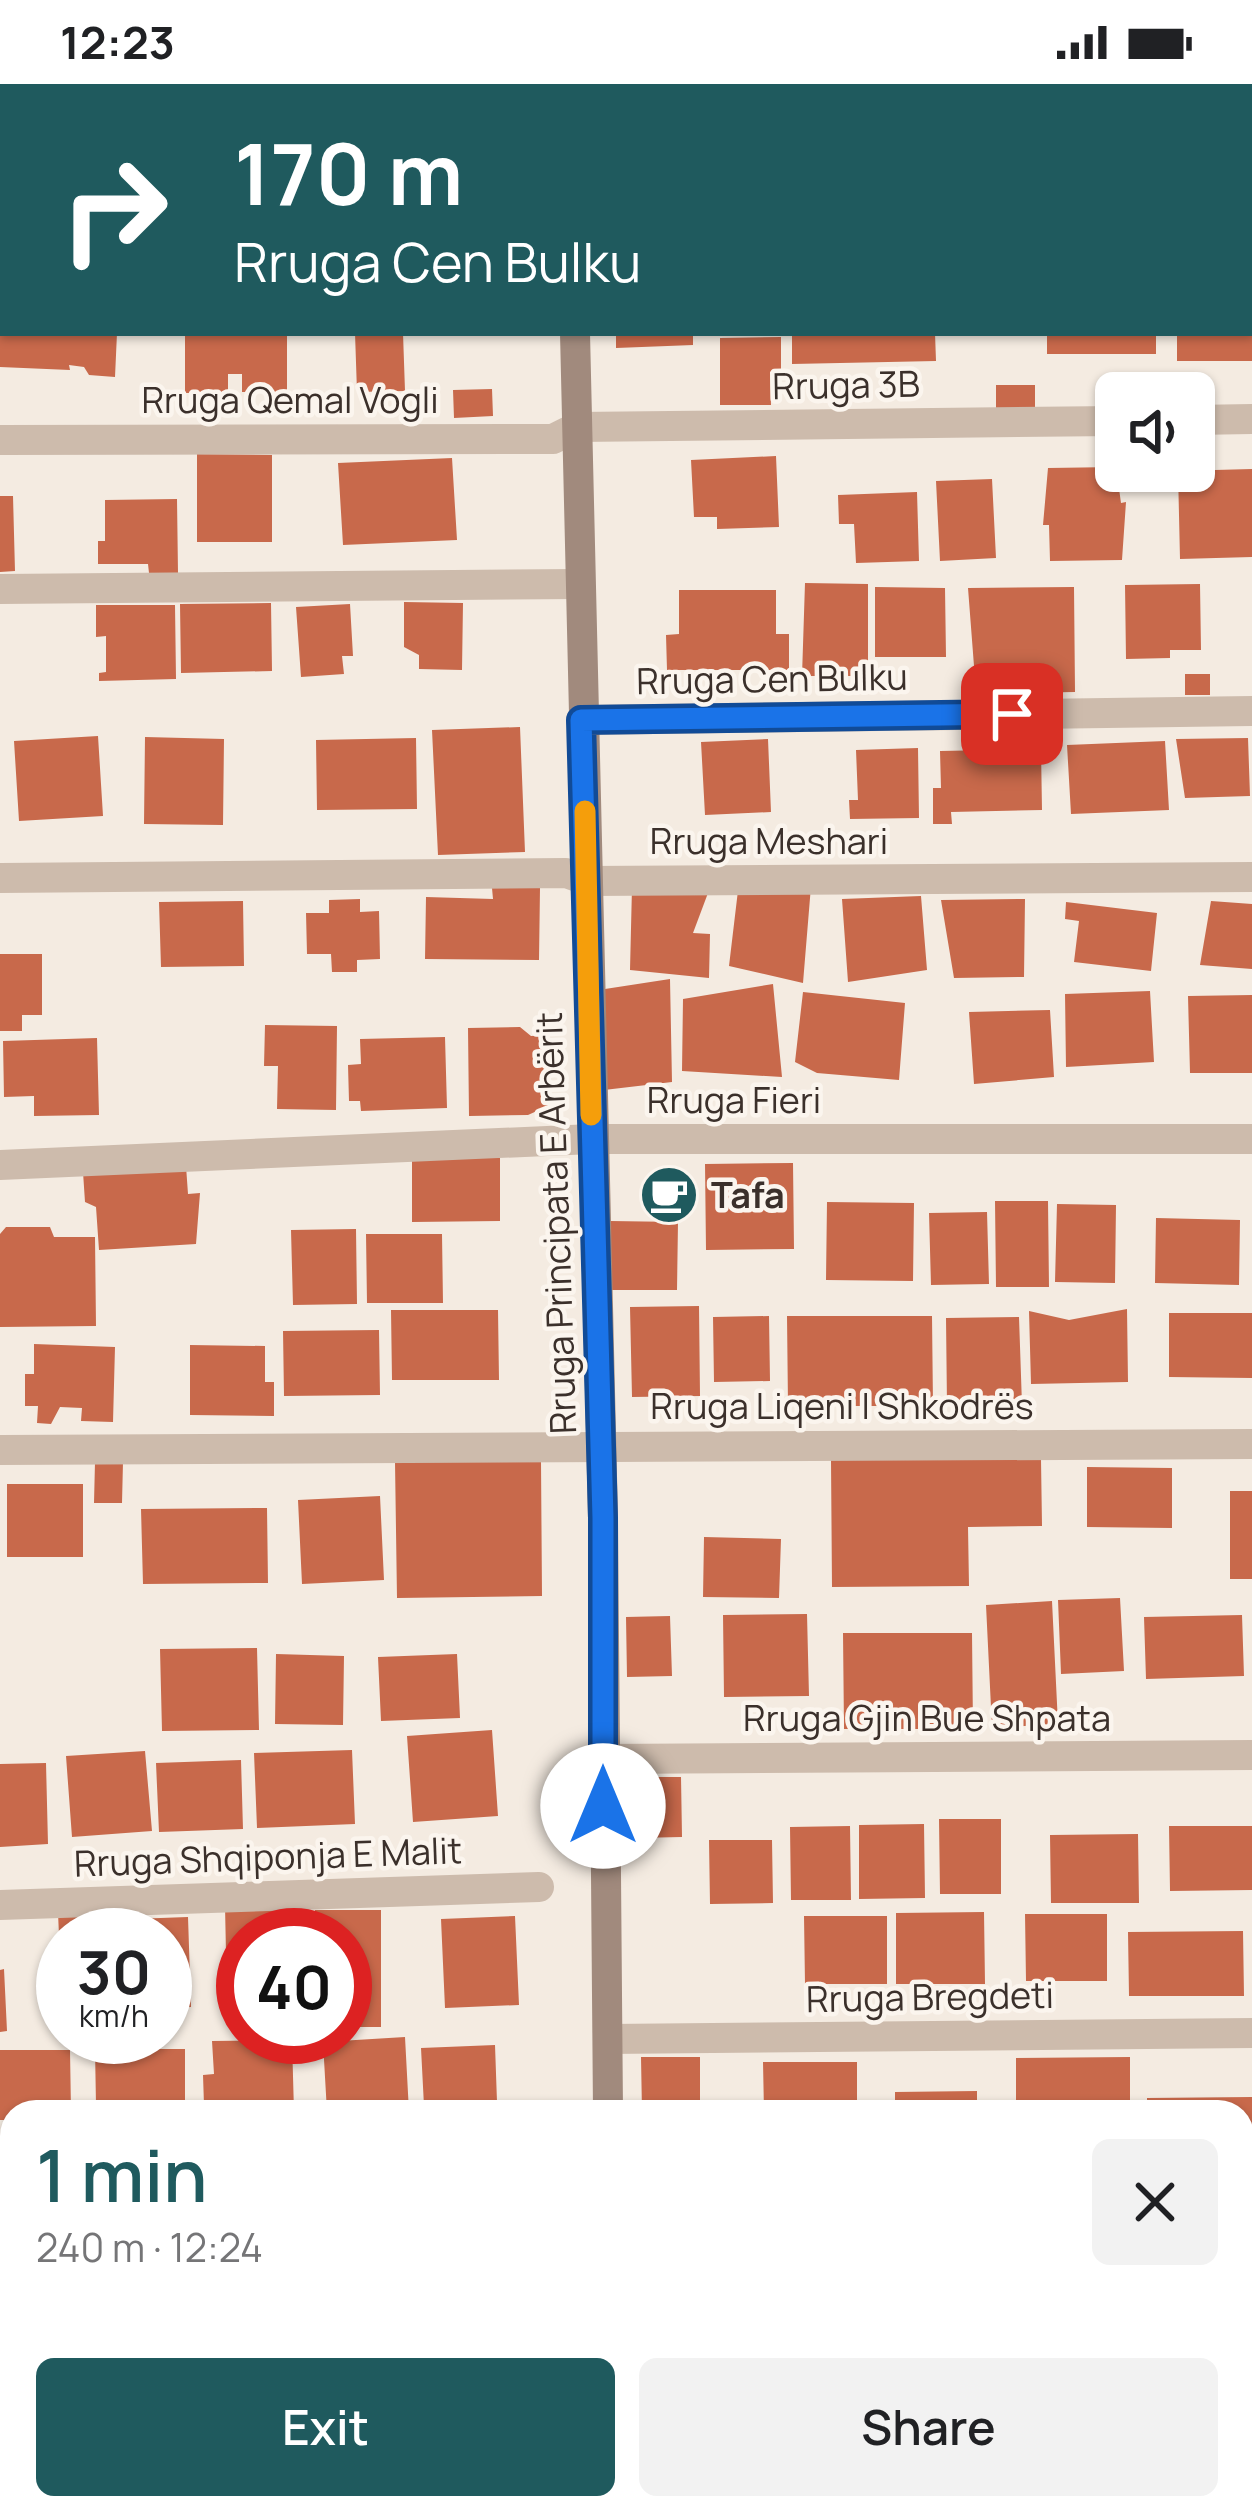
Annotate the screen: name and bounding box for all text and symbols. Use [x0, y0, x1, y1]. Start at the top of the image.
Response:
text: 12:23 [60, 11, 175, 73]
text: 170 m [234, 115, 463, 230]
icon: right [36, 132, 192, 288]
text: Rruga Cen Bulku [234, 224, 641, 298]
street label: Rruga 3B [772, 359, 920, 410]
map controls [1095, 372, 1215, 492]
button: sound [1095, 372, 1215, 492]
street label: Rruga Qemal Vogli [141, 375, 439, 424]
street label: Rruga Cen Bulku [636, 652, 908, 705]
pin [961, 663, 1063, 765]
icon: arrive [979, 681, 1045, 747]
street label: Rruga Meshari [650, 816, 888, 865]
street label: Rruga Principata E Arbërit [524, 1011, 587, 1435]
street label: Rruga Fieri [647, 1075, 821, 1124]
cafe icon: Tafa [638, 1164, 700, 1226]
place label: Tafa [711, 1170, 785, 1219]
street label: Rruga Liqeni I Shkodrës [650, 1381, 1034, 1430]
street label: Rruga Gjin Bue Shpata [743, 1693, 1111, 1742]
position arrow [540, 1743, 666, 1869]
street label: Rruga Shqiponja E Malit [73, 1825, 463, 1888]
speed limit sign: 40 [216, 1908, 372, 2064]
text: 30 [77, 1930, 151, 2012]
street label: Rruga Bregdeti [806, 1970, 1054, 2023]
text: km/h [79, 1995, 149, 2036]
text: 1 min [36, 2125, 208, 2224]
button: close [1092, 2139, 1218, 2265]
text: 240 m · 12:24 [36, 2220, 263, 2274]
button: Exit [36, 2358, 615, 2496]
button: Share [639, 2358, 1218, 2496]

